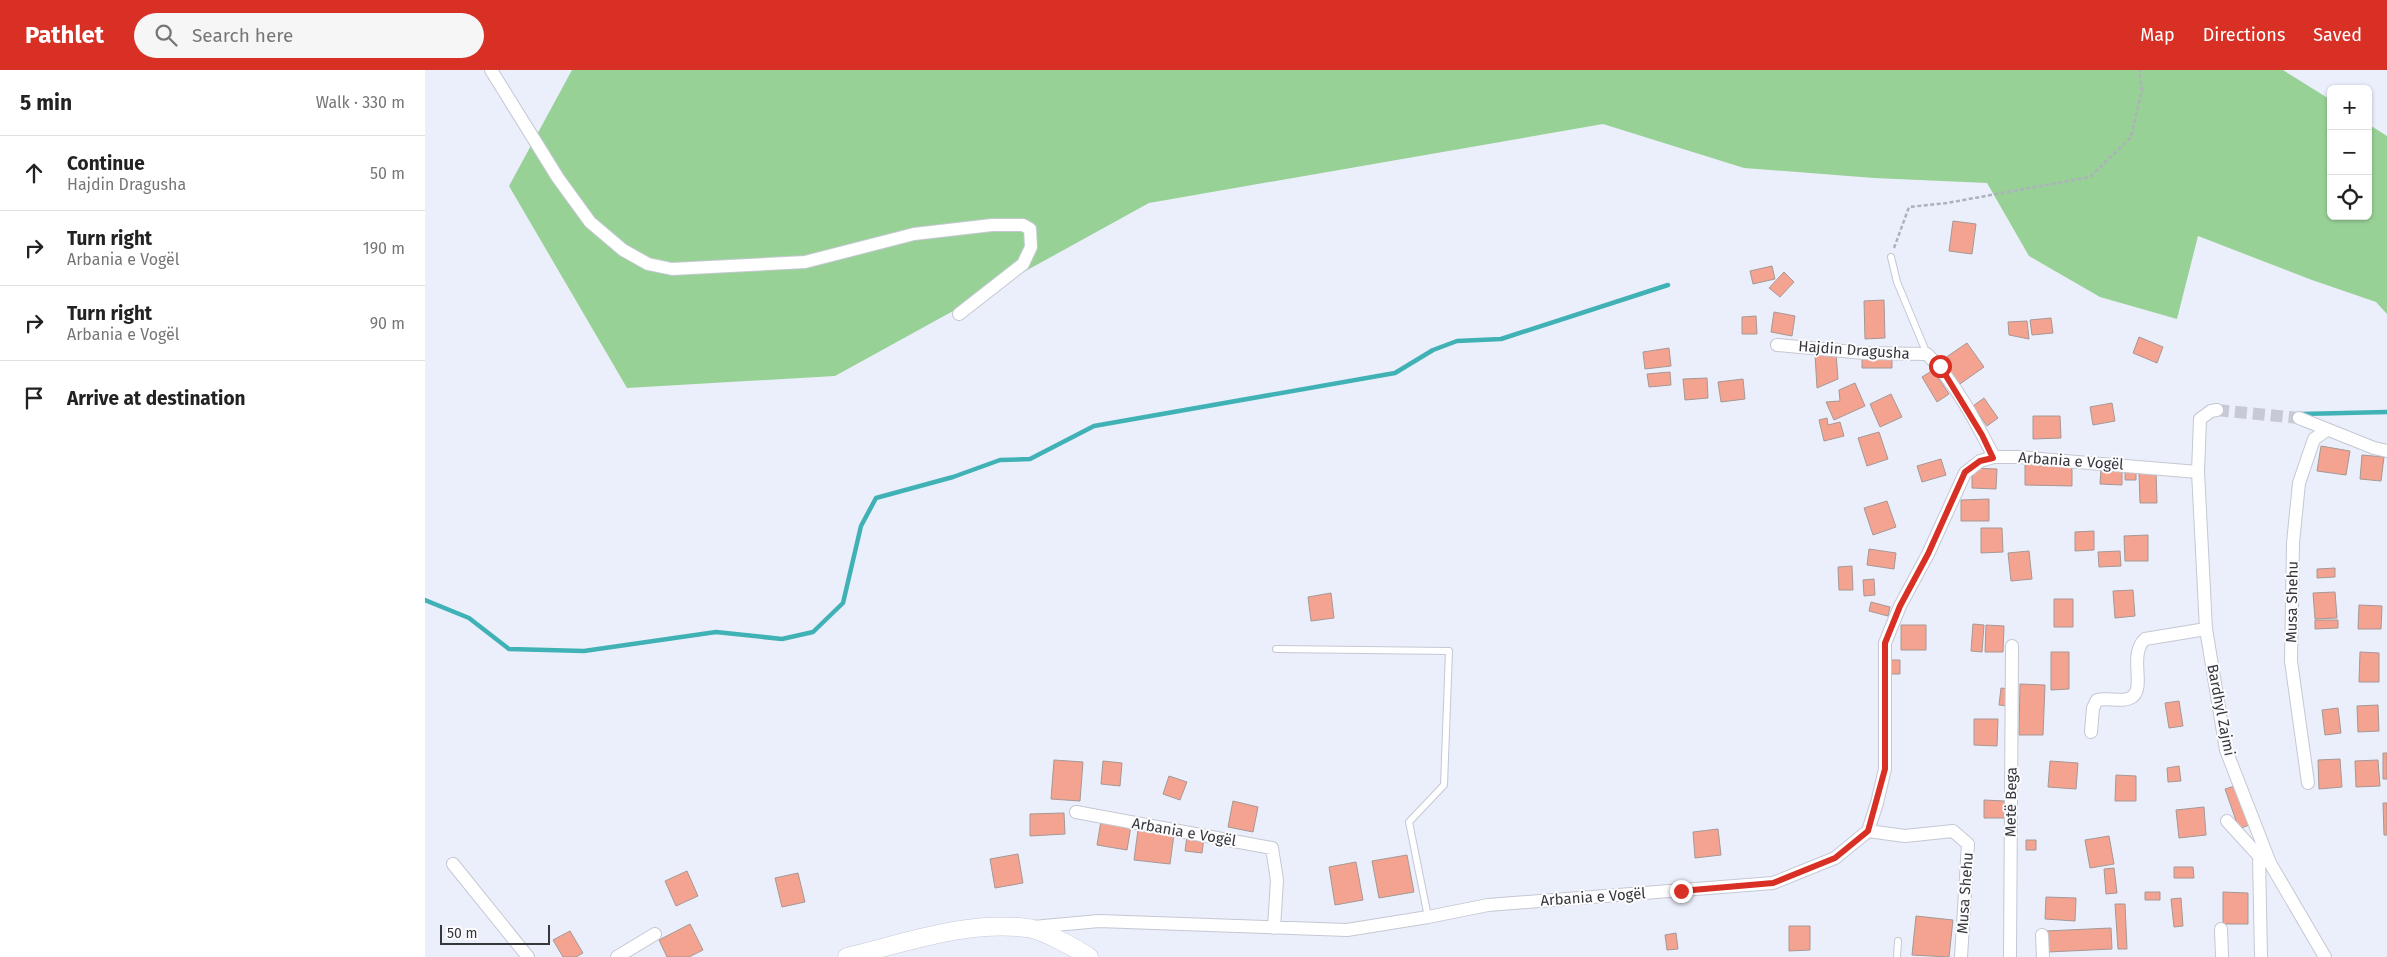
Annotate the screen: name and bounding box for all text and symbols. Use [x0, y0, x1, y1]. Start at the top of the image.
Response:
search box [134, 13, 484, 58]
text: Pathlet [25, 21, 104, 49]
icon: search [152, 21, 180, 49]
text: Search here [192, 24, 293, 47]
text: Map [2140, 24, 2175, 46]
text: Directions [2203, 24, 2285, 46]
text: Saved [2313, 24, 2362, 46]
map controls [2327, 85, 2372, 220]
button: + [2327, 85, 2372, 130]
text: 5 min [20, 90, 72, 116]
text: Walk · 330 m [316, 93, 405, 112]
button: − [2327, 130, 2372, 175]
text: Continue [67, 152, 145, 175]
icon: ahead [20, 159, 48, 187]
text: 50 m [370, 164, 405, 183]
text: Hajdin Dragusha [67, 175, 186, 194]
button: locate [2327, 175, 2372, 220]
text: Turn right [67, 227, 152, 250]
icon: right [20, 234, 48, 262]
text: 190 m [363, 239, 405, 258]
text: Arbania e Vogël [67, 250, 180, 269]
text: Turn right [67, 302, 152, 325]
icon: right [20, 309, 48, 337]
text: 90 m [370, 314, 405, 333]
text: Arbania e Vogël [67, 325, 180, 344]
street label: Hajdin Dragusha [1798, 337, 1910, 363]
route start [1929, 355, 1952, 378]
icon: arrive [20, 384, 48, 412]
text: Arrive at destination [67, 387, 246, 410]
street label: Arbania e Vogël [2018, 448, 2125, 474]
street label: Musa Shehu [2282, 561, 2302, 643]
street label: Bardhyl Zajmi [2203, 663, 2239, 757]
street label: Metë Bega [2001, 767, 2021, 837]
street label: Arbania e Vogël [1131, 814, 1238, 850]
street label: Musa Shehu [1953, 851, 1977, 935]
route end [1670, 880, 1693, 903]
street label: Arbania e Vogël [1540, 884, 1647, 910]
scale bar [440, 922, 550, 945]
text: 50 m [447, 925, 478, 942]

